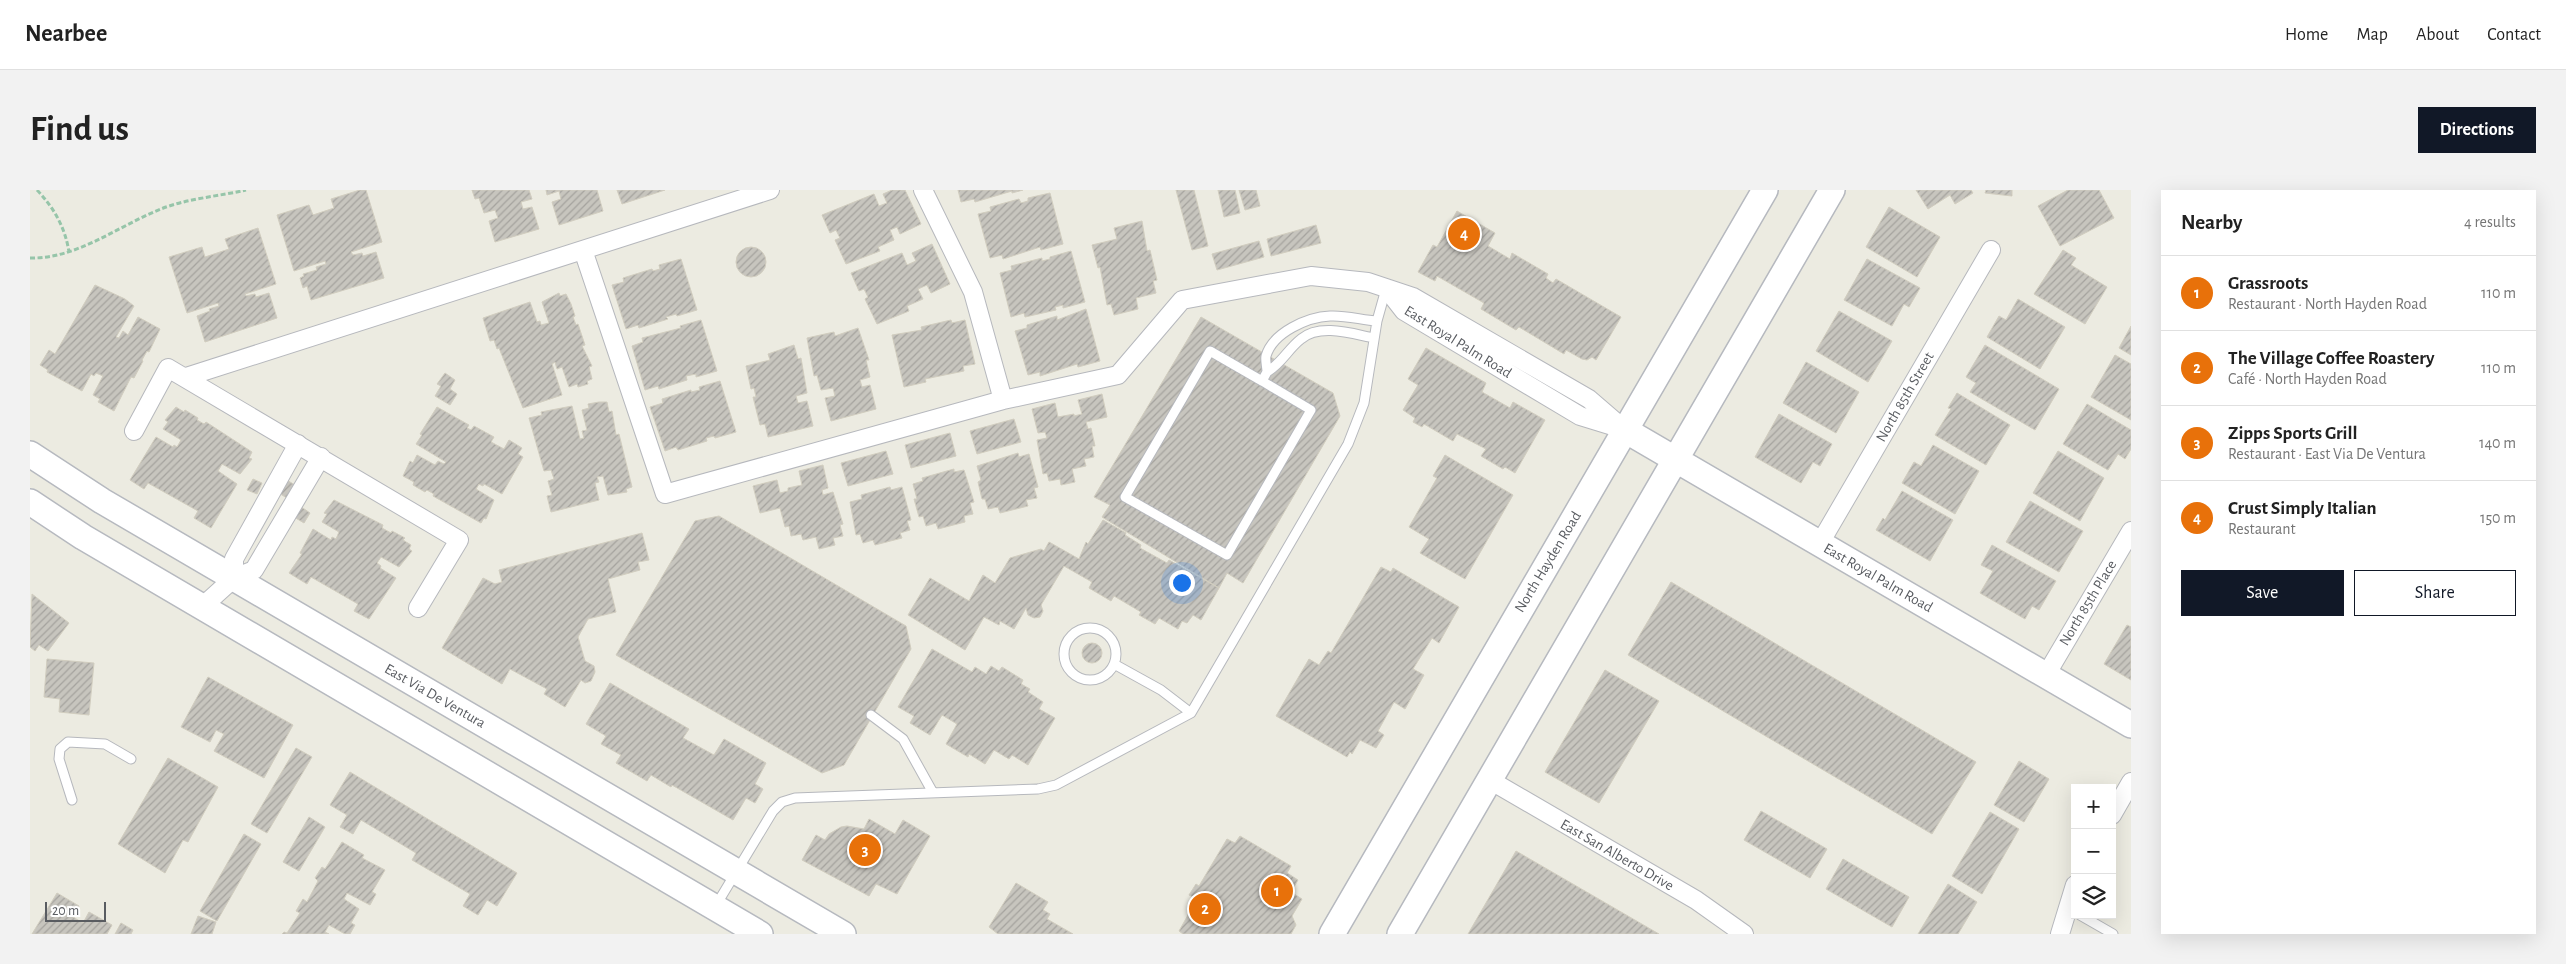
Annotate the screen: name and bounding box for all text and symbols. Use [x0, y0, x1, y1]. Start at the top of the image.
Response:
text: Nearbee [25, 22, 107, 46]
text: Home [2285, 26, 2328, 44]
text: Map [2356, 26, 2388, 44]
text: About [2416, 26, 2459, 44]
text: Contact [2487, 26, 2541, 44]
button: Directions [2418, 107, 2536, 153]
text: Find us [30, 112, 129, 147]
text: Nearby [2181, 212, 2242, 233]
text: 4 results [2464, 214, 2516, 230]
pin: 4 [1448, 215, 1480, 253]
text: Grassroots [2228, 274, 2308, 293]
text: 1 [2194, 285, 2200, 301]
text: 110 m [2481, 285, 2516, 301]
text: Restaurant · North Hayden Road [2228, 296, 2427, 312]
street label: East Royal Palm Road [1402, 303, 1514, 381]
street label: North 85th Street [1873, 349, 1937, 444]
text: The Village Coffee Roastery [2228, 349, 2435, 368]
text: 2 [2193, 360, 2201, 376]
text: 110 m [2481, 360, 2516, 376]
text: Café · North Hayden Road [2228, 371, 2387, 387]
text: Zipps Sports Grill [2228, 424, 2358, 443]
text: 3 [2194, 435, 2200, 451]
text: 140 m [2479, 435, 2516, 451]
text: Restaurant · East Via De Ventura [2228, 446, 2426, 462]
text: Crust Simply Italian [2228, 499, 2377, 518]
street label: North Hayden Road [1512, 509, 1584, 615]
text: 4 [2193, 510, 2201, 526]
text: 150 m [2480, 510, 2516, 526]
text: Restaurant [2228, 521, 2296, 537]
street label: East Royal Palm Road [1821, 541, 1935, 615]
street label: North 85th Place [2057, 558, 2119, 648]
your location [1169, 570, 1195, 596]
button: Save [2181, 570, 2344, 616]
button: Share [2354, 570, 2516, 616]
street label: East Via De Ventura [382, 661, 488, 731]
map controls [2071, 784, 2116, 919]
button: + [2071, 784, 2116, 829]
street label: East San Alberto Drive [1558, 817, 1676, 894]
button: − [2071, 829, 2116, 874]
pin: 3 [849, 831, 881, 869]
pin: 1 [1261, 872, 1293, 910]
button: layers [2071, 874, 2116, 919]
pin: 2 [1189, 890, 1221, 928]
scale bar [45, 899, 106, 922]
text: 20 m [52, 904, 79, 918]

